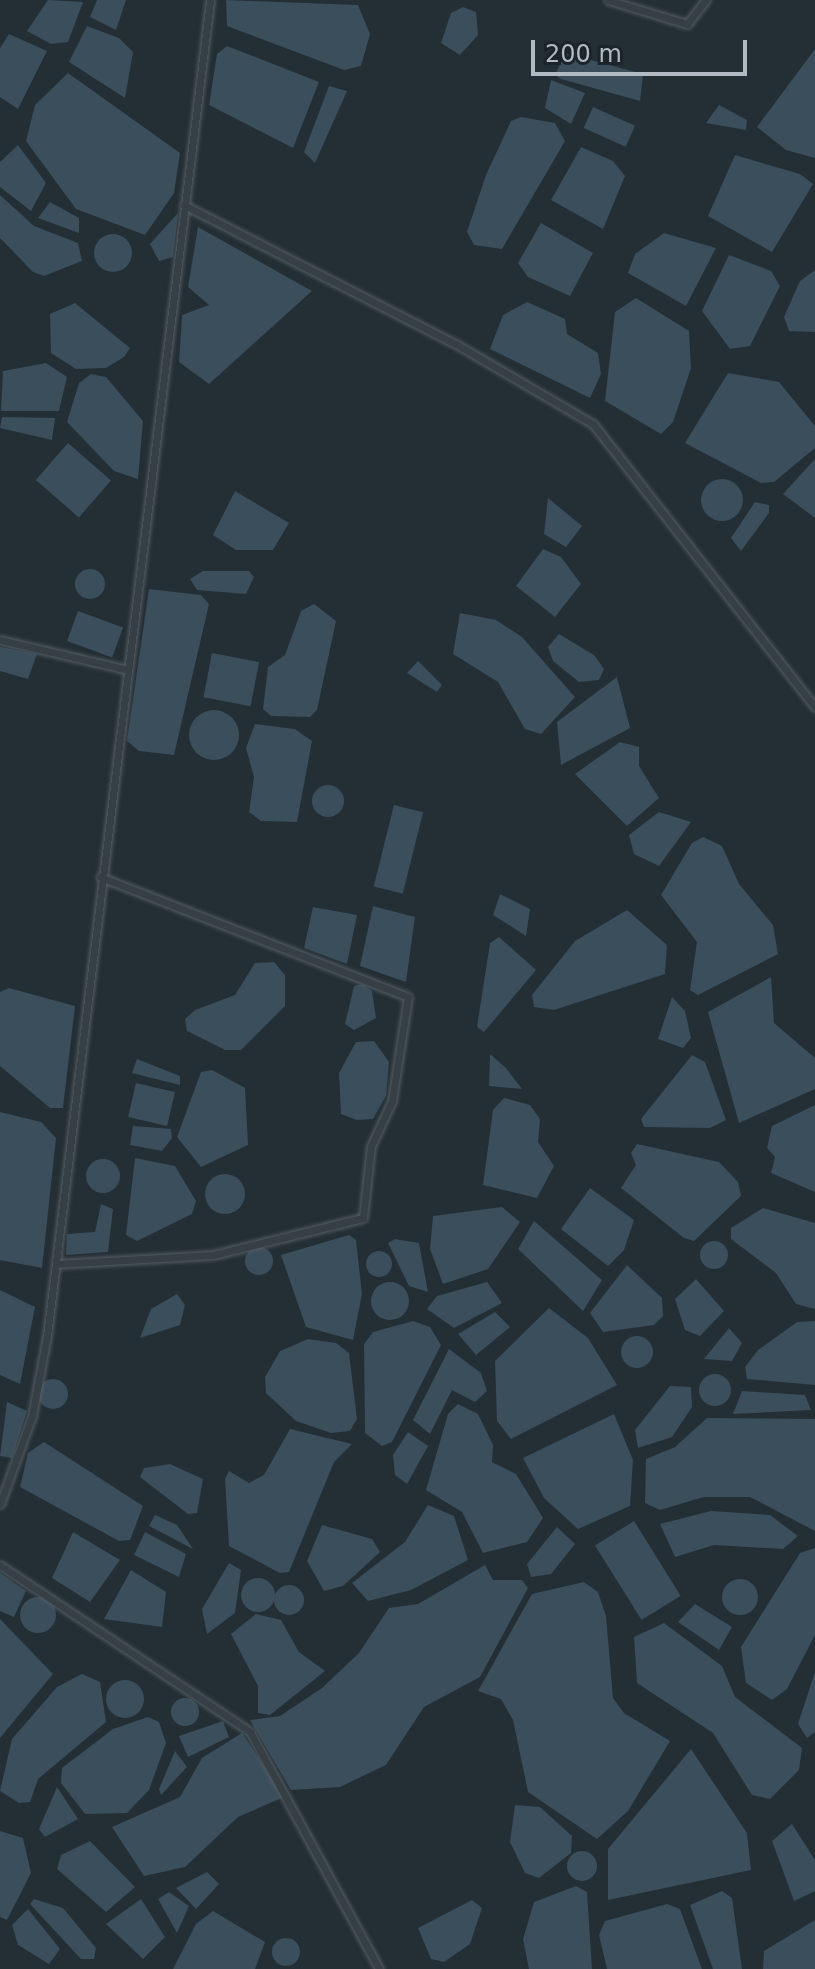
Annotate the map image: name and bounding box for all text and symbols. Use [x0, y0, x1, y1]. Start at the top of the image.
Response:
scale bar [535, 24, 751, 74]
text: 200 m [545, 40, 622, 68]

